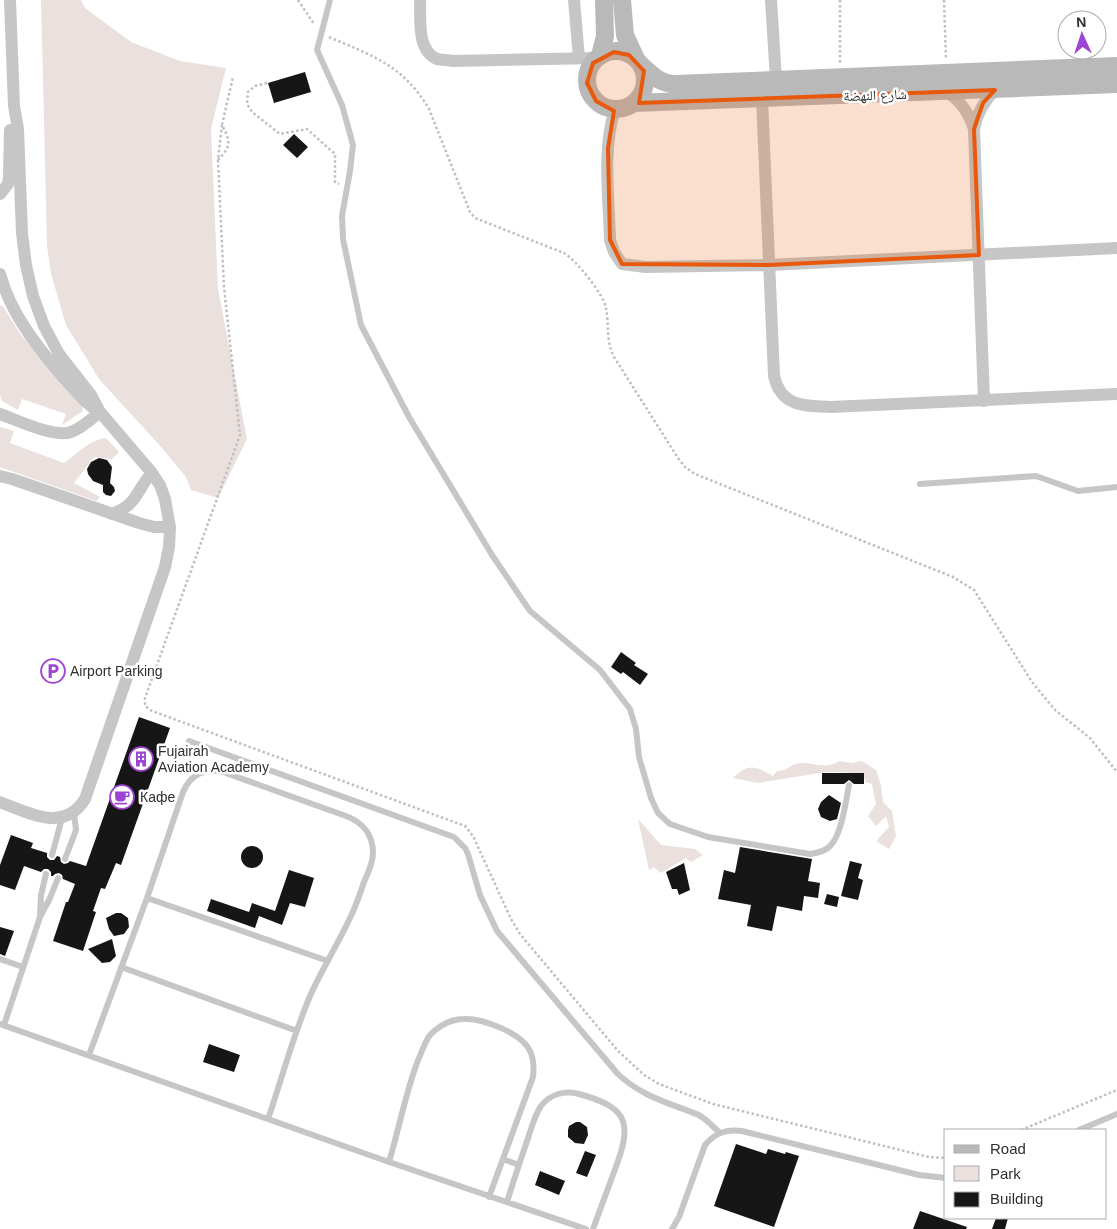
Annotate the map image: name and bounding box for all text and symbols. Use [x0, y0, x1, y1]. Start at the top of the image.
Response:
north arrow [1057, 10, 1107, 60]
text: N [1076, 14, 1087, 30]
street label: شارع النهضة [843, 86, 907, 106]
parking icon: Airport Parking [40, 658, 66, 684]
place label: Airport Parking [70, 663, 163, 679]
place label: Fujairah Aviation Academy [158, 743, 269, 775]
building icon: Fujairah Aviation Academy [128, 746, 154, 772]
cafe icon: Кафе [109, 784, 135, 810]
place label: Кафе [140, 789, 175, 805]
legend [944, 1129, 1107, 1219]
text: Road [990, 1140, 1026, 1157]
text: Park [990, 1165, 1021, 1182]
text: Building [990, 1190, 1043, 1207]

